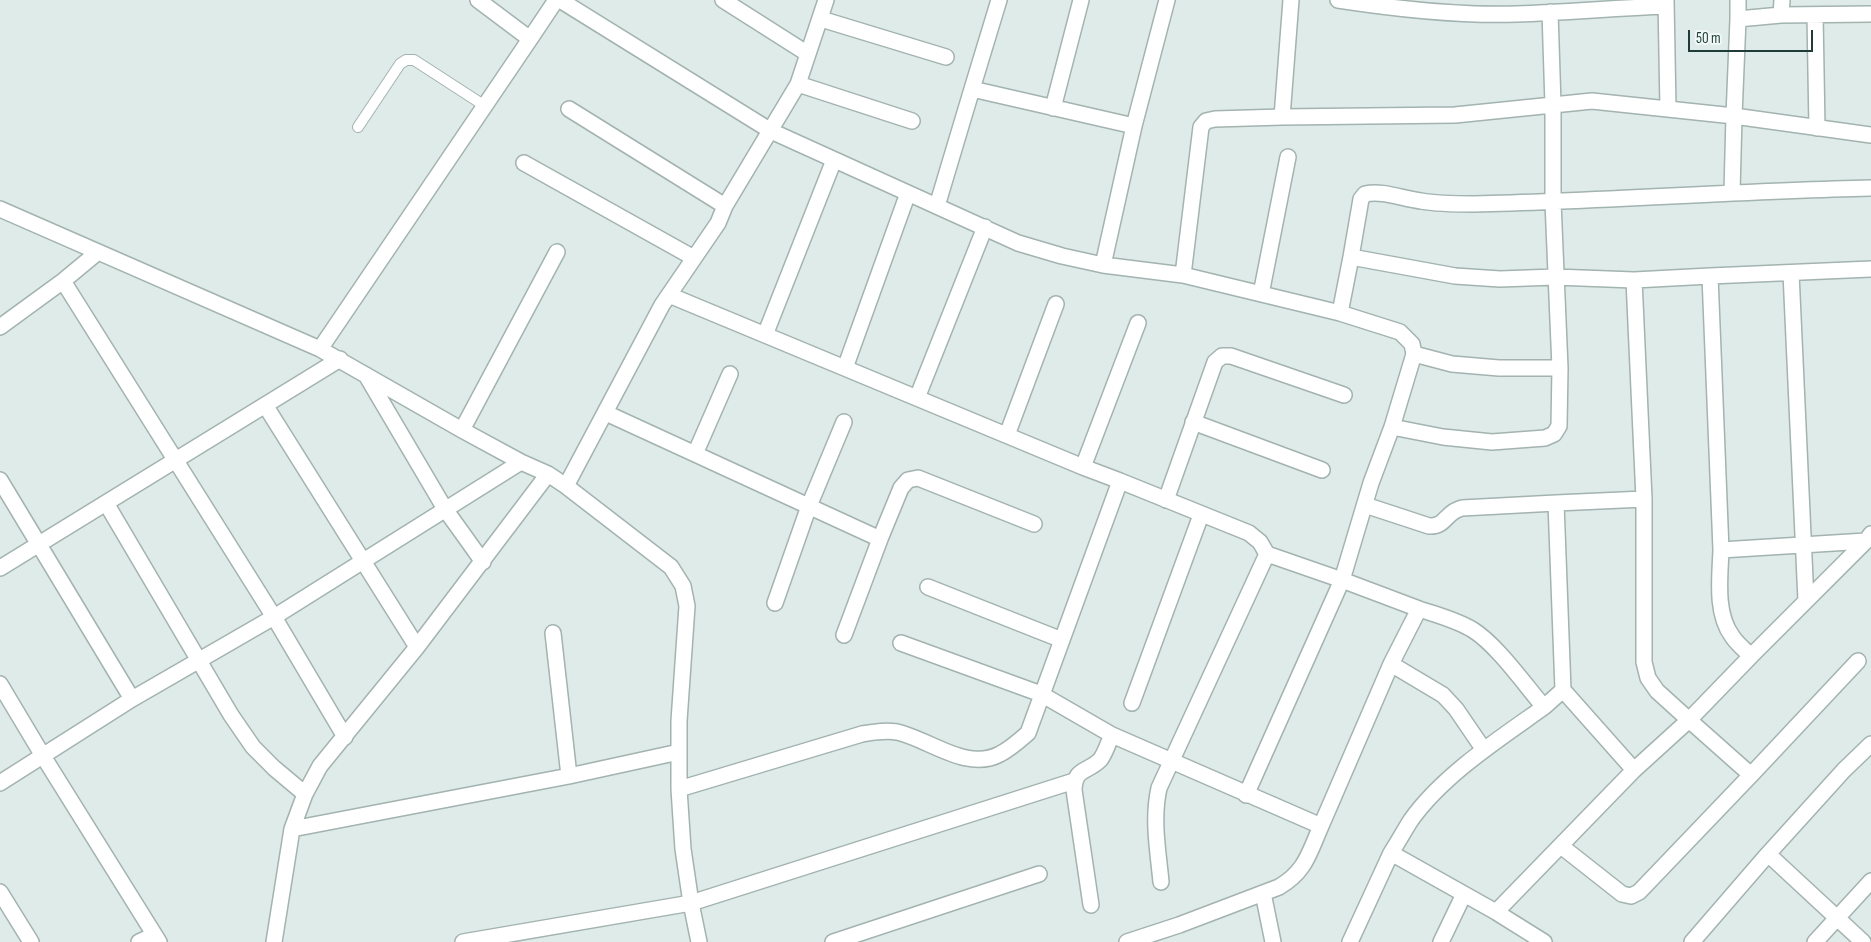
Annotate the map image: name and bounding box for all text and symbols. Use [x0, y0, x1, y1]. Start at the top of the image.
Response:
scale bar [1691, 20, 1816, 52]
text: 50 m [1696, 29, 1721, 48]

